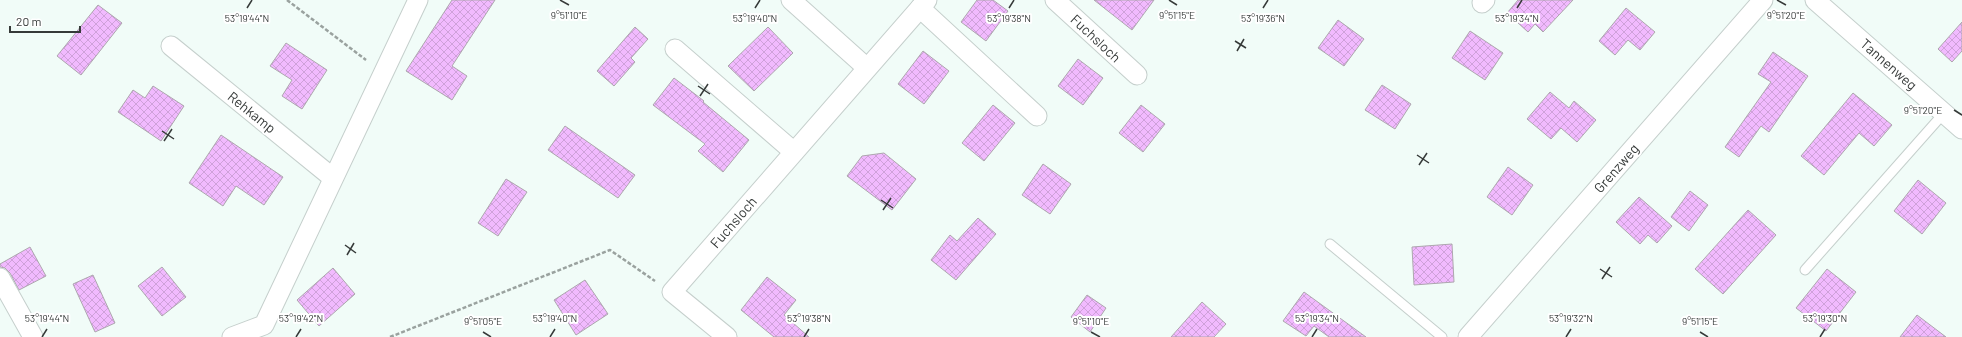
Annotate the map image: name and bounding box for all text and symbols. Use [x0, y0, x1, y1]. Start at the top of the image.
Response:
scale bar [10, 8, 80, 34]
text: 9°51'10"E [551, 9, 587, 21]
text: 9°51'15"E [1159, 9, 1195, 21]
text: 9°51'20"E [1767, 9, 1805, 21]
street label: Fuchsloch [1067, 10, 1125, 66]
text: 53°19'44"N [225, 12, 269, 24]
text: 53°19'40"N [733, 12, 777, 24]
text: 53°19'38"N [987, 12, 1031, 24]
text: 53°19'36"N [1241, 12, 1285, 24]
text: 53°19'34"N [1495, 12, 1539, 24]
text: 20 m [16, 14, 42, 28]
street label: Tannenweg [1857, 35, 1921, 93]
street label: Rehkamp [225, 87, 279, 137]
text: 9°51'20"E [1904, 104, 1942, 116]
street label: Grenzweg [1590, 140, 1642, 196]
street label: Fuchsloch [706, 193, 760, 251]
text: 53°19'44"N [25, 312, 69, 324]
text: 53°19'42"N [279, 312, 323, 324]
text: 53°19'40"N [533, 312, 577, 324]
text: 53°19'38"N [787, 312, 831, 324]
text: 53°19'34"N [1295, 312, 1339, 324]
text: 53°19'32"N [1549, 312, 1593, 324]
text: 53°19'30"N [1803, 312, 1847, 324]
text: 9°51'05"E [464, 315, 502, 327]
text: 9°51'10"E [1073, 315, 1109, 327]
text: 9°51'15"E [1682, 315, 1718, 327]

